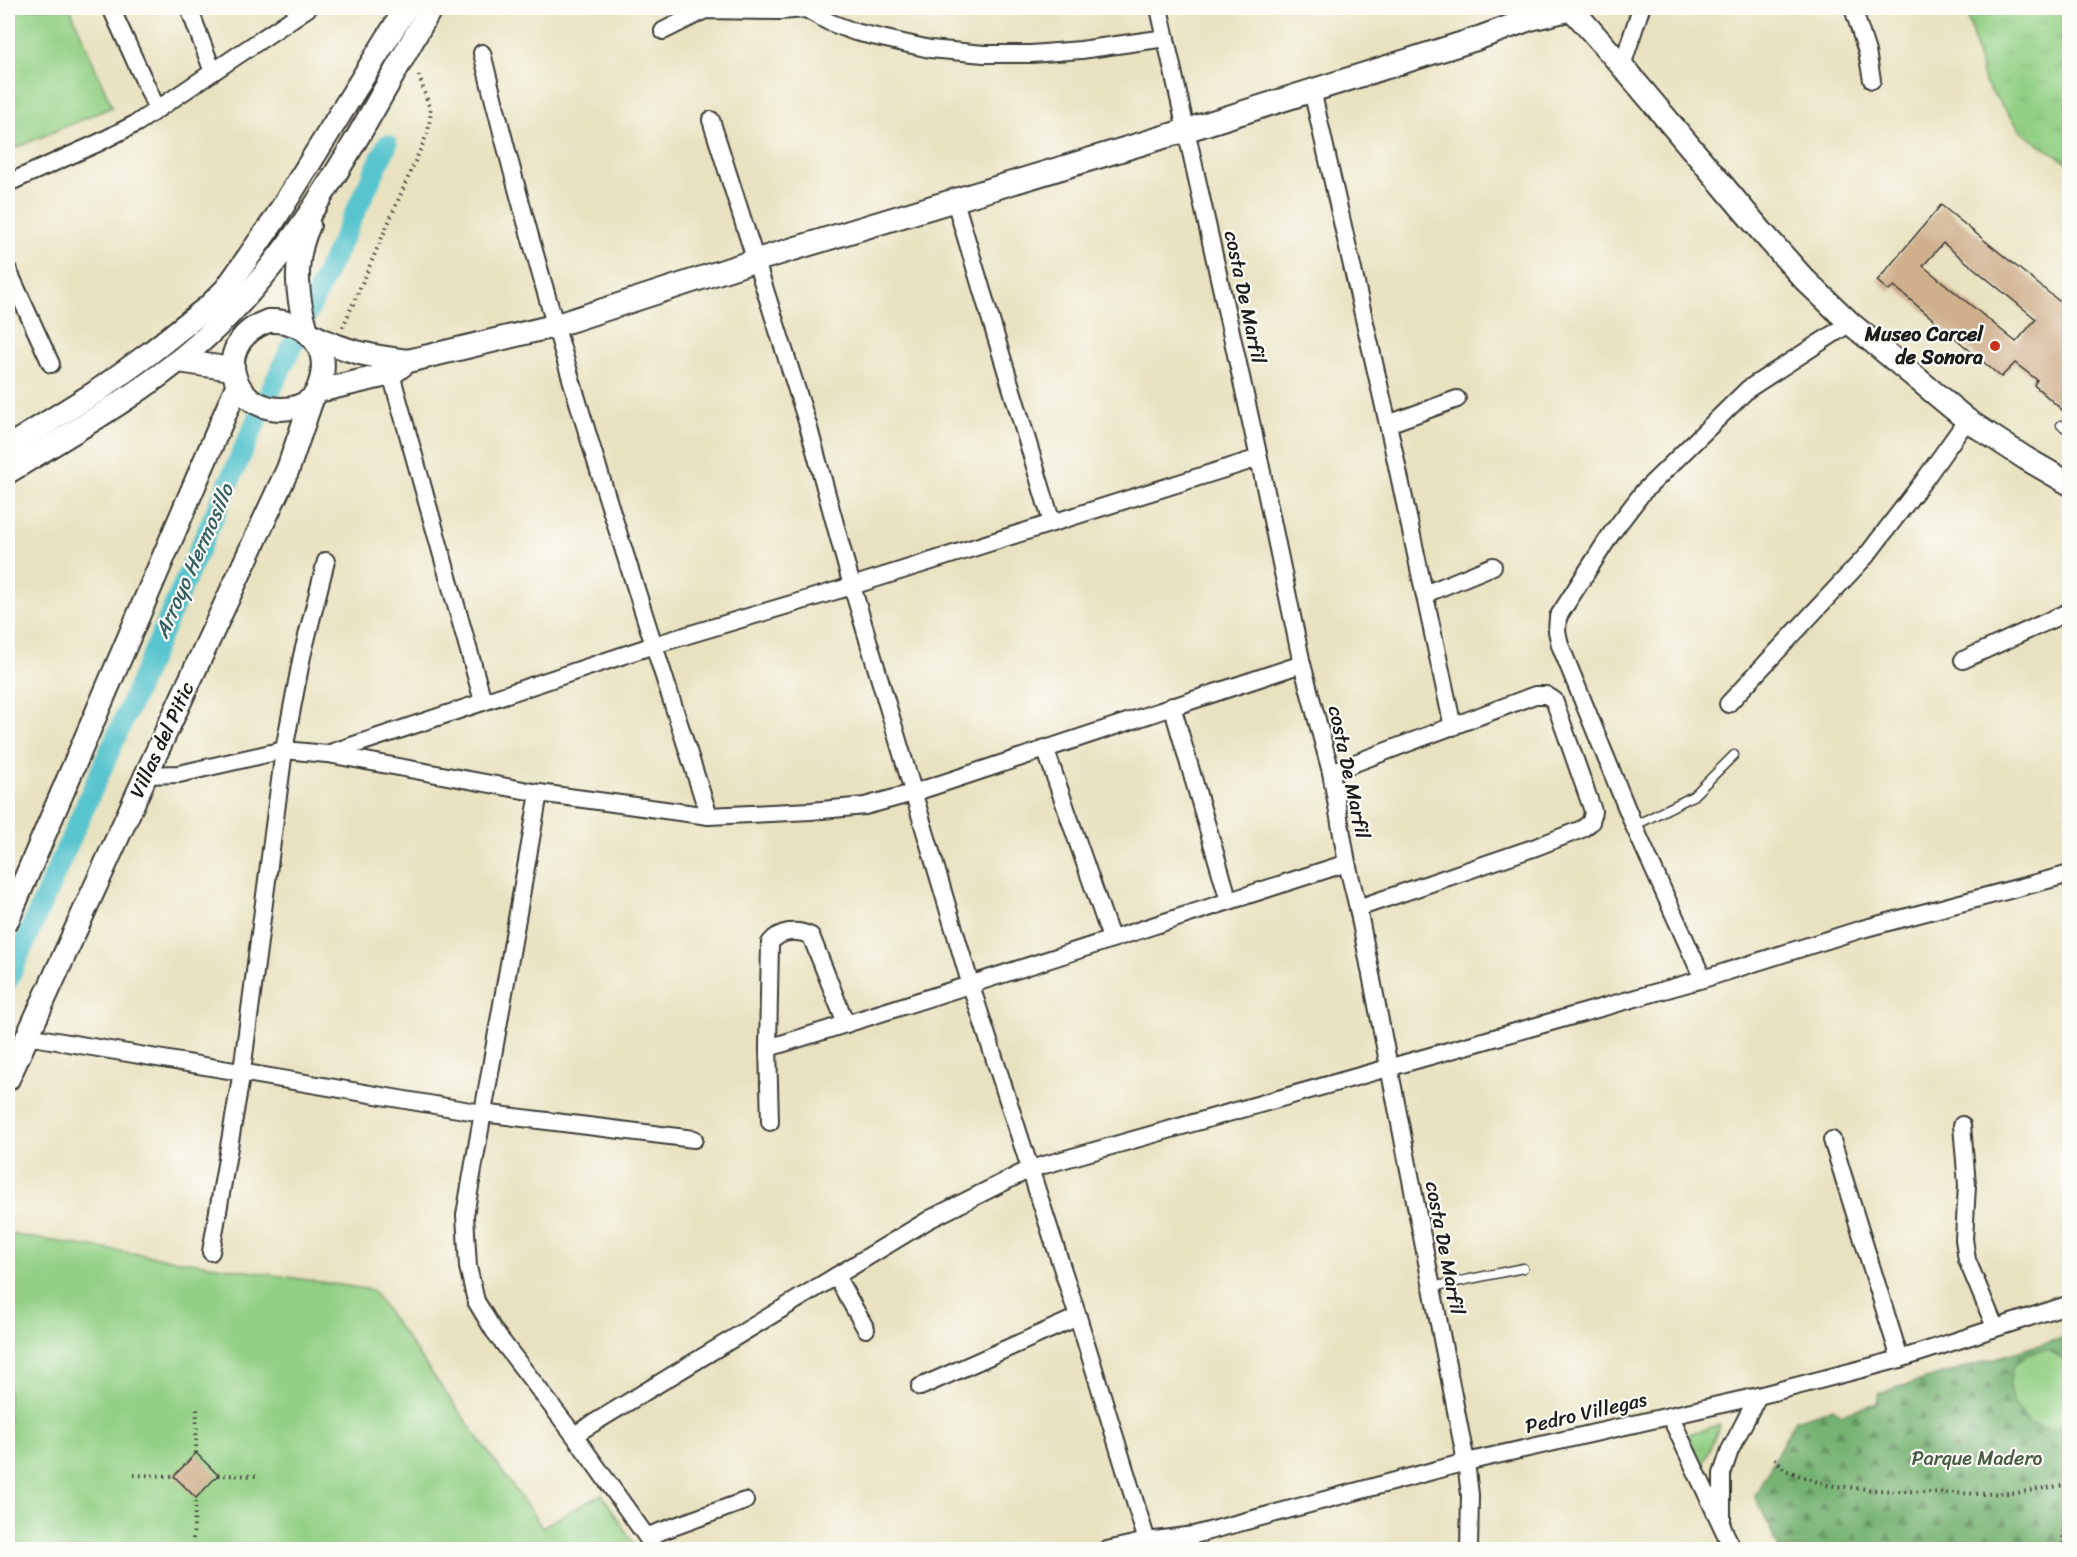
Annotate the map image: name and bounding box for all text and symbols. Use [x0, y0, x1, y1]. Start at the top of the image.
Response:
street label: costa De Marfil [1214, 227, 1276, 368]
place label: Museo Carcel de Sonora [1864, 317, 1984, 375]
marker: Museo Carcel de Sonora [1988, 339, 2002, 353]
water label: Arroyo Hermosillo [143, 476, 246, 645]
street label: Villas del Pitic [120, 676, 204, 804]
street label: costa De Marfil [1318, 702, 1380, 843]
street label: costa De Marfil [1415, 1178, 1475, 1319]
street label: Pedro Villegas [1522, 1382, 1651, 1444]
park label: Parque Madero [1912, 1441, 2043, 1476]

